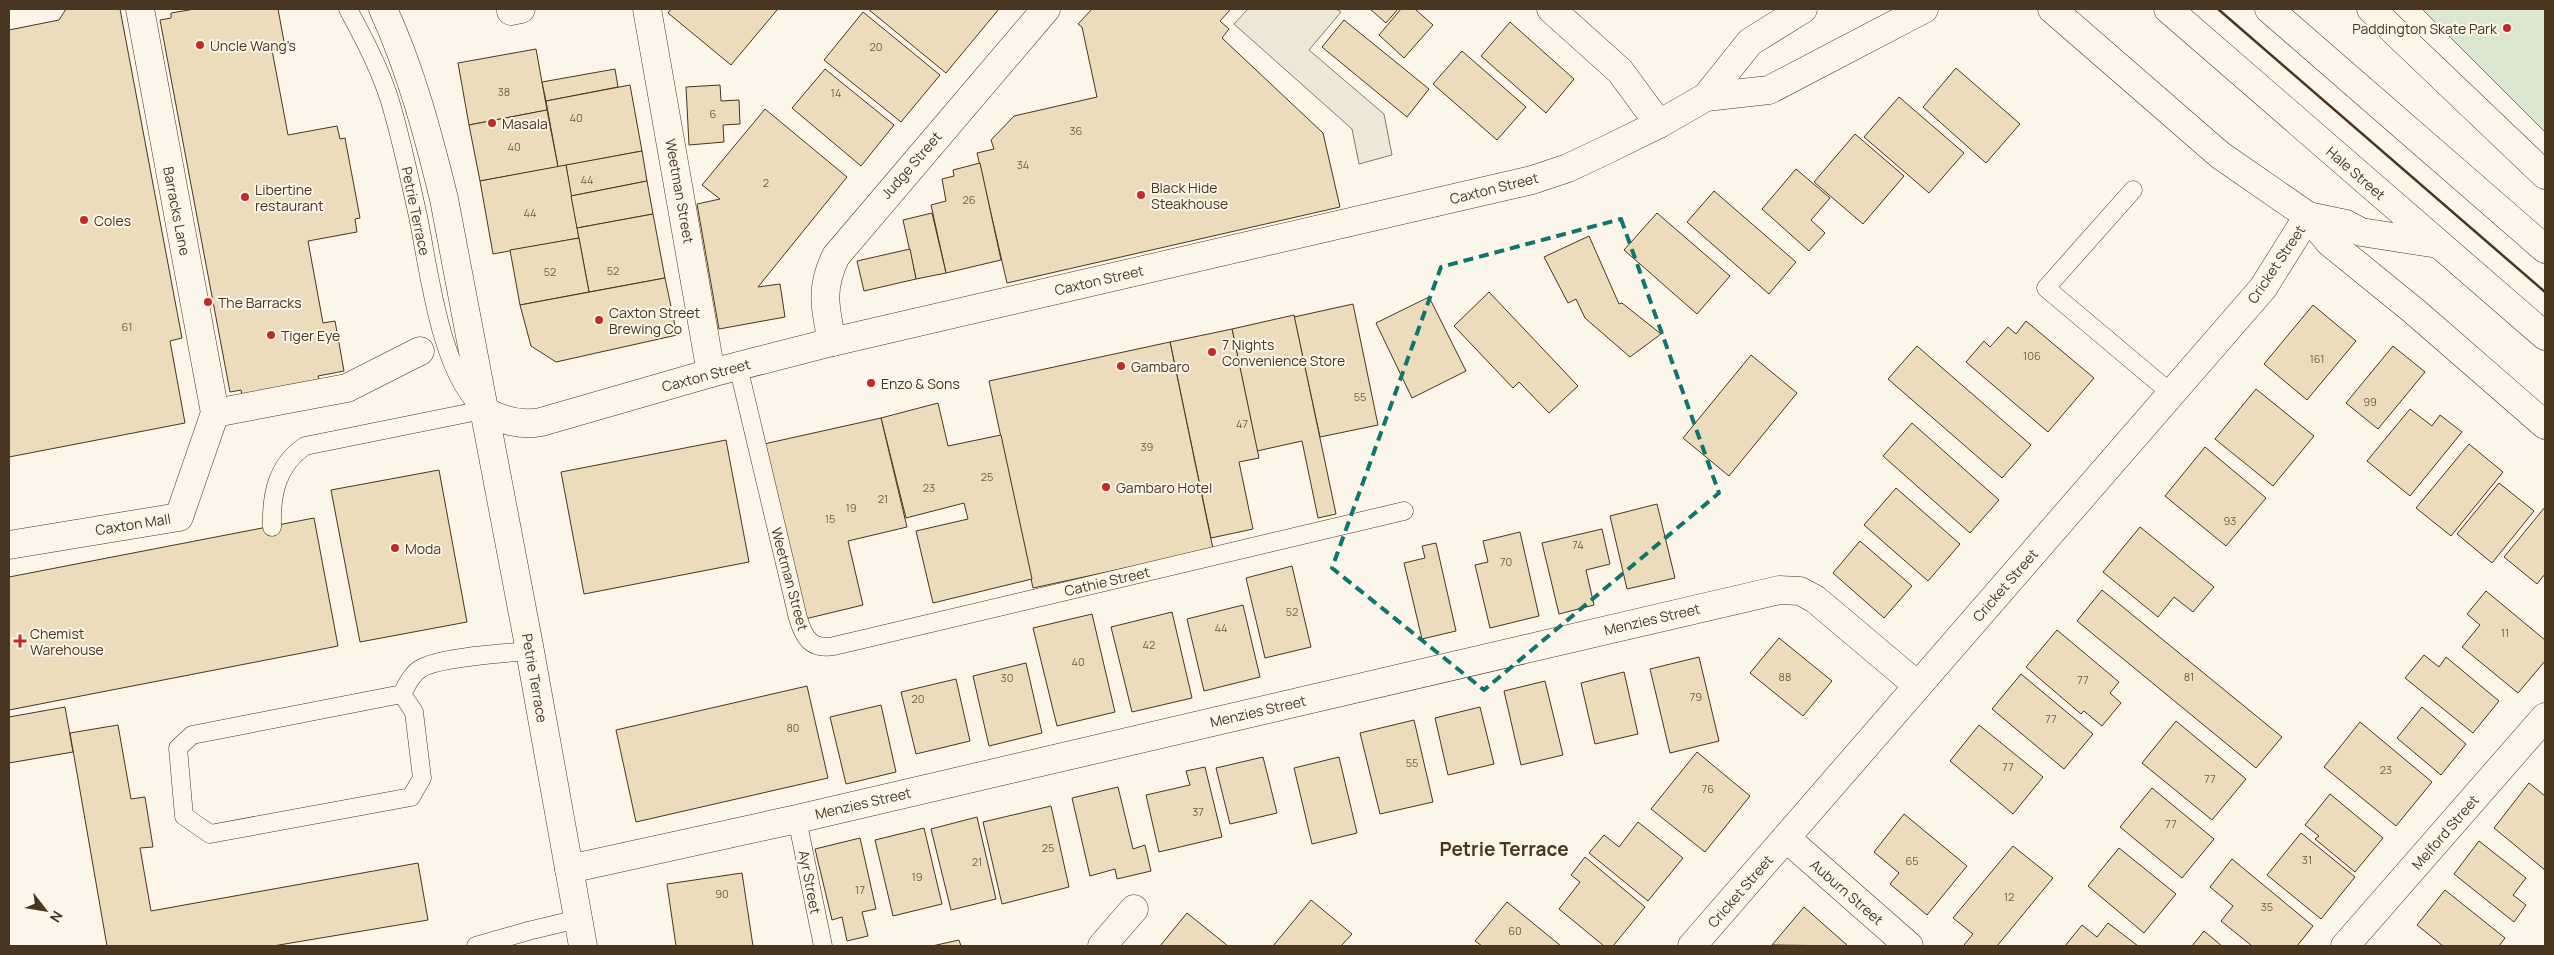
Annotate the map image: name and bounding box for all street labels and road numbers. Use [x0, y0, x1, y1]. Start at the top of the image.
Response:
street label: Judge Street [876, 127, 946, 203]
street label: Weetman Street [661, 137, 699, 245]
street label: Hale Street [2322, 142, 2390, 204]
street label: Barracks Lane [159, 165, 195, 257]
street label: Petrie Terrace [397, 165, 435, 257]
street label: Caxton Street [1448, 168, 1541, 208]
street label: Cricket Street [2243, 221, 2309, 307]
street label: Caxton Street [1053, 260, 1146, 299]
street label: Caxton Street [660, 354, 753, 396]
street label: Caxton Mall [94, 509, 172, 539]
street label: Weetman Street [767, 525, 813, 633]
street label: Cricket Street [1968, 544, 2042, 625]
street label: Cathie Street [1062, 562, 1152, 600]
street label: Menzies Street [1602, 599, 1702, 639]
street label: Petrie Terrace [518, 632, 552, 724]
street label: Menzies Street [1208, 691, 1308, 731]
street label: Menzies Street [813, 783, 913, 823]
street label: Melford Street [2407, 790, 2483, 873]
street label: Ayr Street [795, 849, 826, 916]
street label: Cricket Street [1703, 850, 1777, 931]
street label: Auburn Street [1806, 855, 1888, 929]

